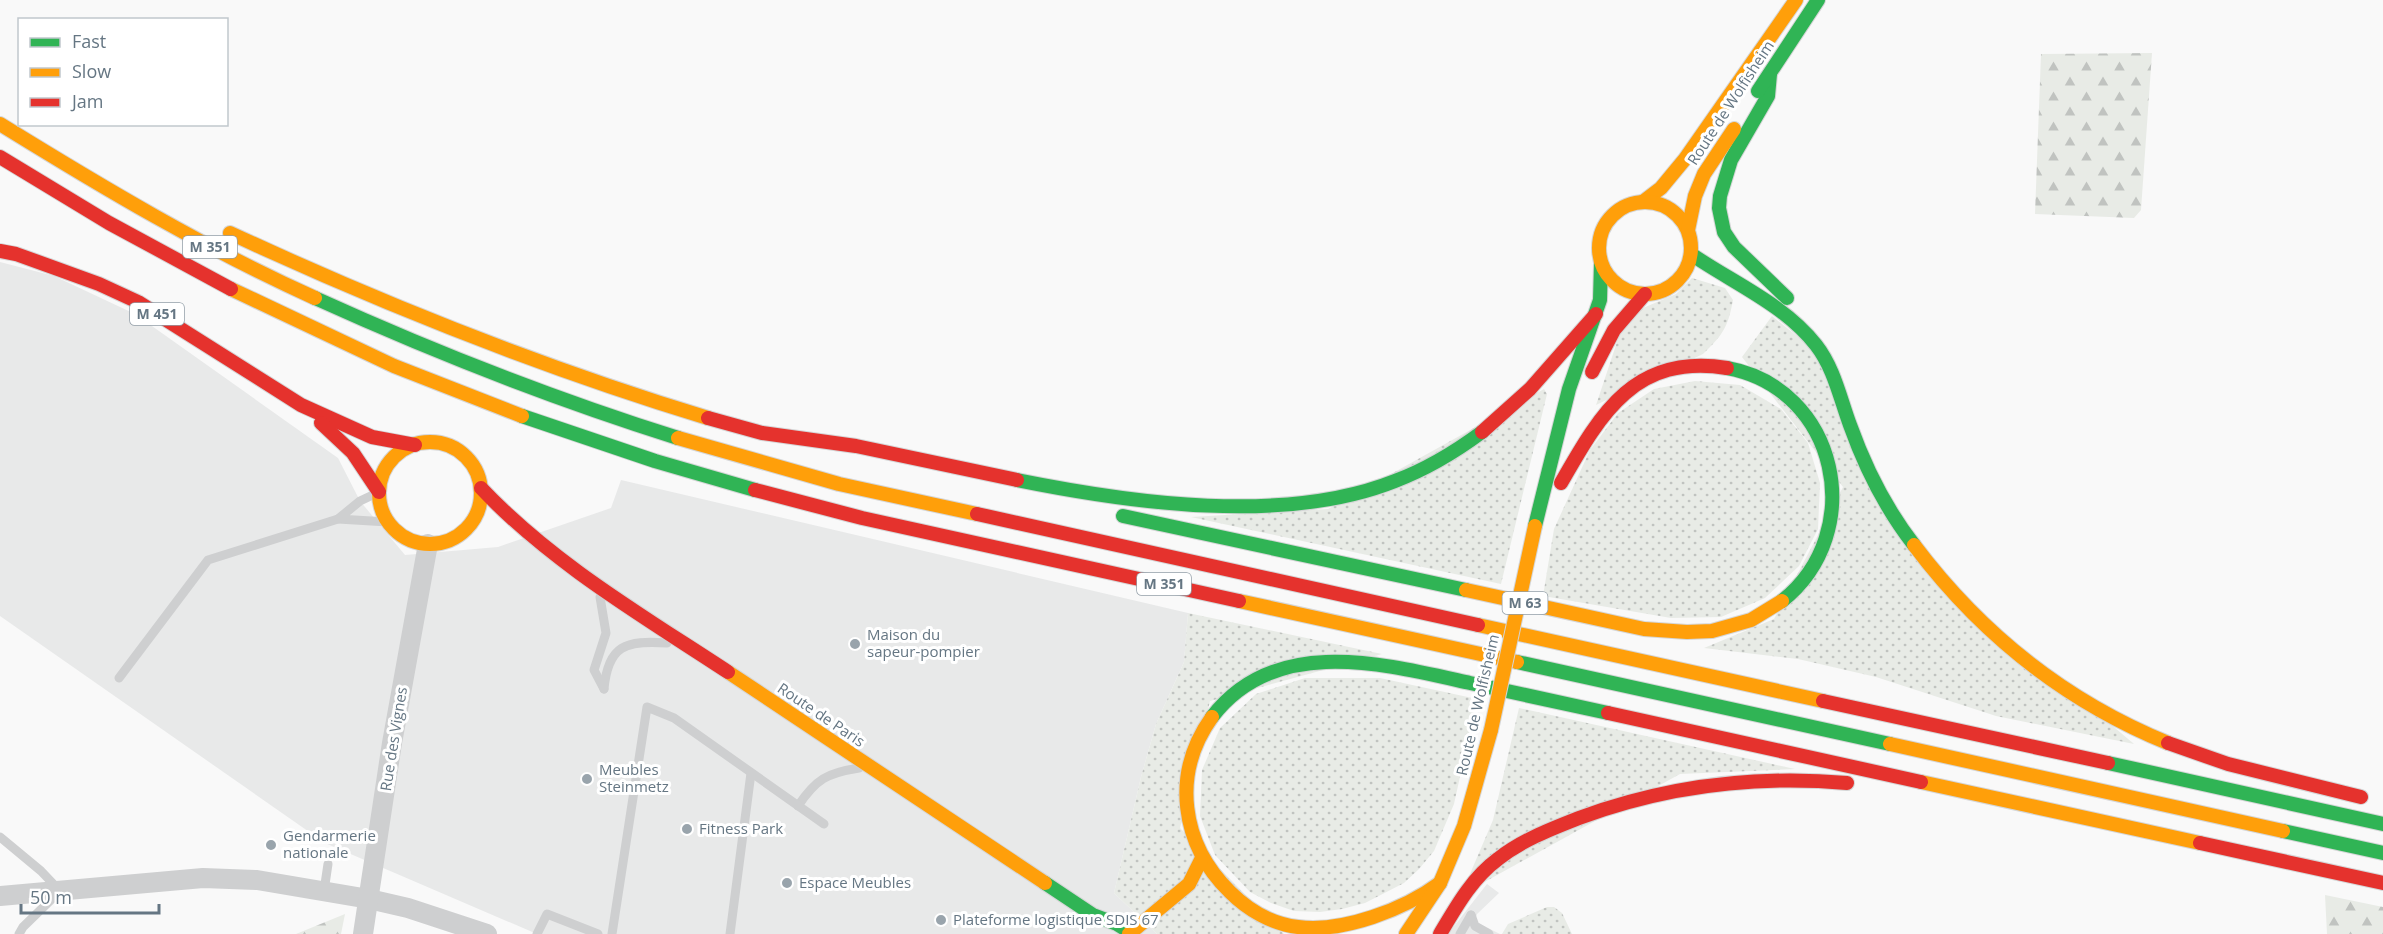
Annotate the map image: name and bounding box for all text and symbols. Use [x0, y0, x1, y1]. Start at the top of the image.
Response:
legend [18, 18, 228, 126]
text: Fast [72, 29, 106, 53]
street label: Route de Wolfisheim [1682, 36, 1778, 169]
text: Slow [72, 59, 111, 83]
text: Jam [70, 89, 104, 113]
road number: M 351 [183, 236, 237, 258]
road number: M 451 [130, 303, 184, 325]
road number: M 351 [1137, 573, 1191, 595]
road number: M 63 [1502, 592, 1547, 614]
place label: Maison du sapeur-pompier [867, 624, 980, 661]
street label: Route de Wolfisheim [1451, 632, 1503, 777]
marker: Maison du sapeur-pompier [848, 637, 862, 651]
street label: Route de Paris [774, 678, 869, 751]
street label: Rue des Vignes [375, 685, 411, 792]
place label: Meubles Steinmetz [599, 759, 669, 796]
marker: Meubles Steinmetz [580, 772, 594, 786]
place label: Fitness Park [699, 818, 783, 838]
marker: Fitness Park [680, 822, 694, 836]
place label: Gendarmerie nationale [283, 825, 376, 862]
marker: Gendarmerie nationale [264, 838, 278, 852]
place label: Espace Meubles [799, 872, 911, 892]
marker: Espace Meubles [780, 876, 794, 890]
scale bar [21, 877, 159, 915]
text: 50 m [30, 885, 72, 909]
place label: Plateforme logistique SDIS 67 [953, 909, 1159, 929]
marker: Plateforme logistique SDIS 67 [934, 913, 948, 927]

